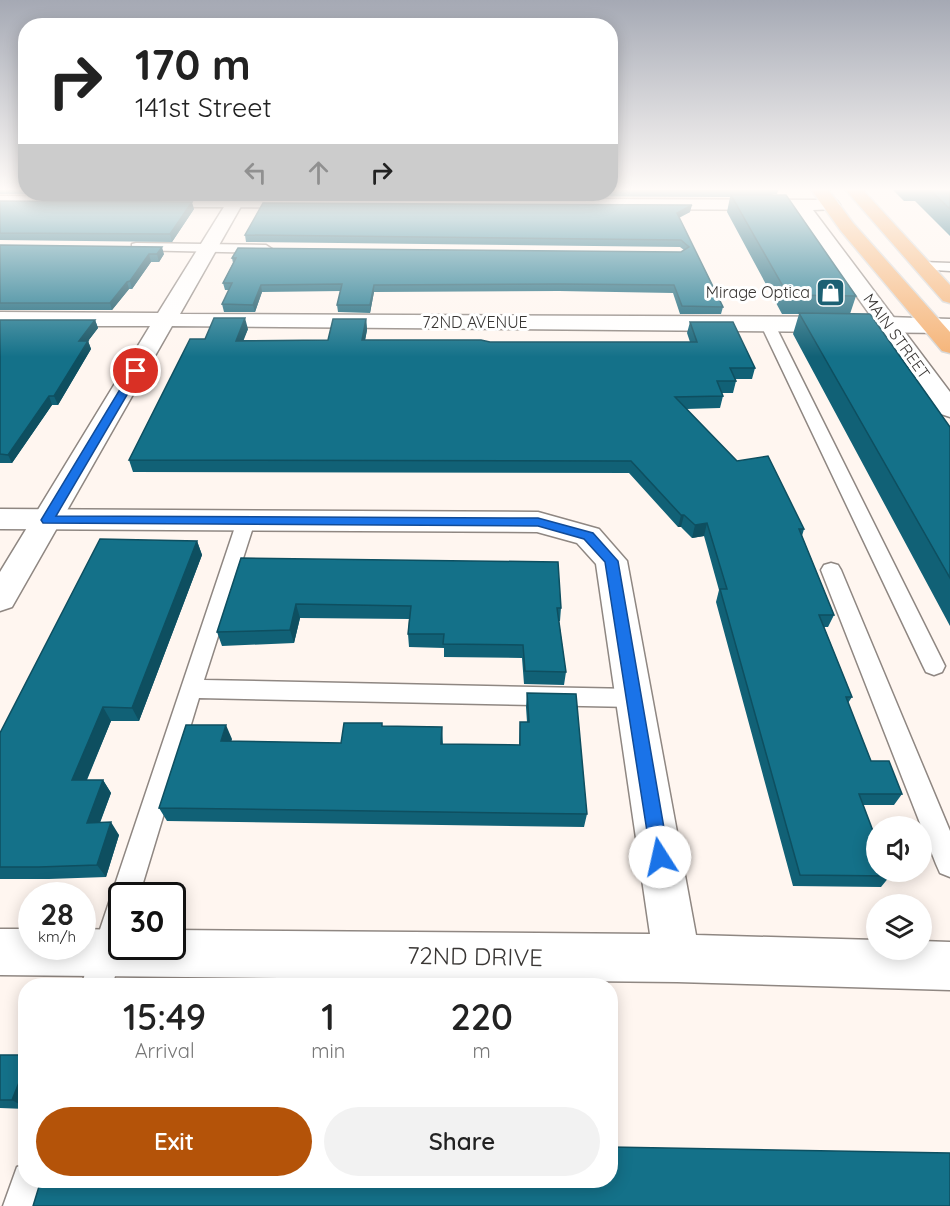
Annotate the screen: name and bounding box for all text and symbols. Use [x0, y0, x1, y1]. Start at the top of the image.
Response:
text: 170 m [135, 38, 251, 91]
icon: right [36, 42, 114, 120]
text: 141st Street [135, 90, 272, 124]
icon: left [239, 156, 272, 189]
icon: ahead [302, 156, 335, 189]
icon: right [365, 156, 398, 189]
shop icon: Mirage Optica [815, 276, 847, 308]
place label: Mirage Optica [706, 282, 810, 302]
street label: MAIN STREET [859, 289, 935, 383]
street label: 72ND AVENUE [422, 312, 528, 332]
pin [110, 345, 161, 396]
icon: arrive [119, 354, 152, 387]
map controls [866, 816, 932, 960]
button: sound [866, 816, 932, 882]
position arrow [628, 825, 692, 889]
speed limit sign: 30 [108, 882, 186, 960]
button: layers [866, 894, 932, 960]
text: 28 [40, 895, 74, 933]
text: km/h [38, 927, 76, 946]
street label: 72ND DRIVE [407, 940, 543, 972]
text: 15:49 [123, 994, 206, 1039]
text: 1 [321, 994, 335, 1039]
text: 220 [450, 994, 513, 1039]
text: Arrival [135, 1038, 195, 1063]
text: min [311, 1038, 345, 1063]
text: m [473, 1038, 491, 1063]
button: Exit [36, 1107, 312, 1176]
button: Share [324, 1107, 600, 1176]

